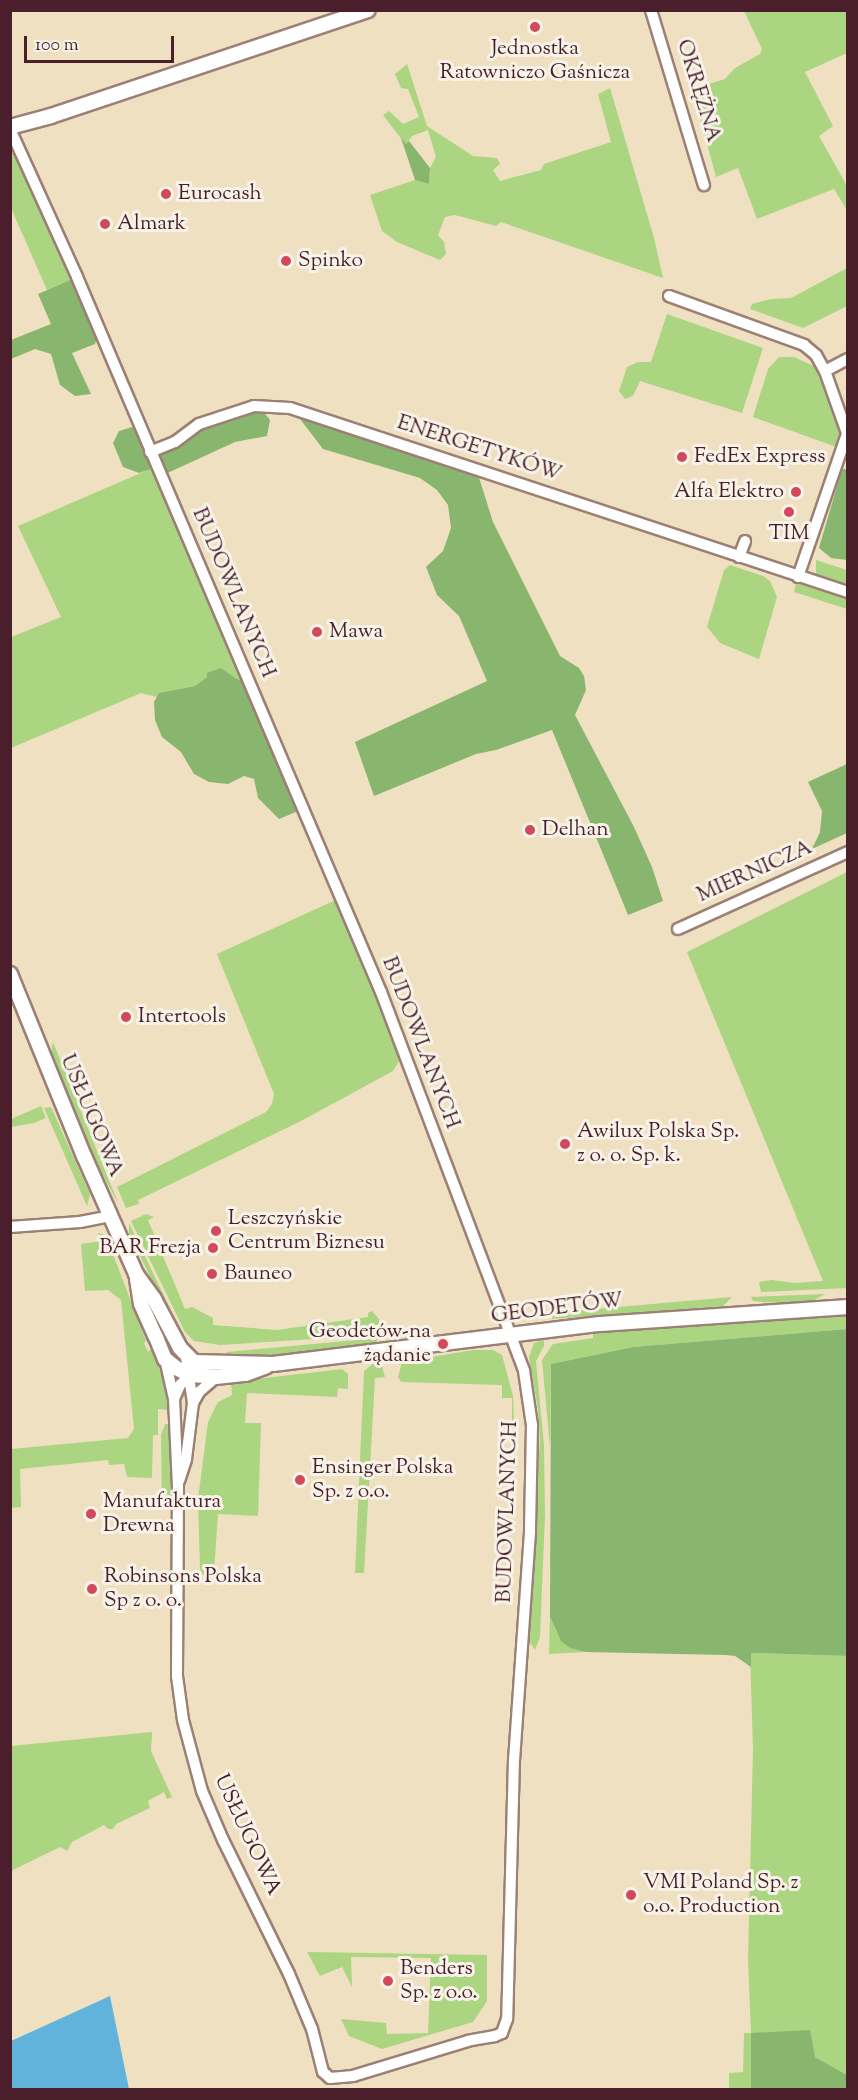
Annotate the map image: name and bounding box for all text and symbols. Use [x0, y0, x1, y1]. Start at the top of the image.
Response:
marker: Jednostka Ratowniczo Gaśnicza [528, 20, 542, 34]
scale bar [27, 24, 177, 62]
text: 100 m [35, 33, 79, 59]
place label: Jednostka Ratowniczo Gaśnicza [440, 36, 630, 86]
street label: OKRĘŻNA [670, 37, 726, 145]
place label: Eurocash [178, 181, 262, 207]
marker: Eurocash [159, 187, 173, 201]
place label: Almark [117, 211, 186, 237]
marker: Almark [98, 217, 112, 231]
place label: Spinko [298, 248, 363, 274]
marker: Spinko [279, 254, 293, 268]
street label: ENERGETYKÓW [394, 411, 564, 487]
place label: FedEx Express [694, 444, 825, 470]
marker: FedEx Express [675, 450, 689, 464]
place label: Alfa Elektro [674, 479, 784, 505]
marker: Alfa Elektro [789, 485, 803, 499]
street label: BUDOWLANYCH [186, 504, 280, 682]
marker: TIM [782, 505, 796, 519]
place label: TIM [769, 521, 809, 547]
place label: Mawa [329, 619, 383, 645]
marker: Mawa [310, 625, 324, 639]
place label: Delhan [542, 817, 609, 843]
marker: Delhan [523, 823, 537, 837]
street label: MIERNICZA [694, 835, 816, 909]
street label: BUDOWLANYCH [376, 953, 464, 1133]
place label: Intertools [138, 1004, 226, 1030]
marker: Intertools [119, 1010, 133, 1024]
street label: USŁUGOWA [54, 1051, 128, 1181]
place label: Awilux Polska Sp. z o. o. Sp. k. [577, 1119, 739, 1169]
marker: Awilux Polska Sp. z o. o. Sp. k. [558, 1137, 572, 1151]
place label: Leszczyńskie Centrum Biznesu [228, 1206, 385, 1256]
marker: Leszczyńskie Centrum Biznesu [209, 1224, 223, 1238]
place label: BAR Frezja [99, 1235, 201, 1261]
marker: BAR Frezja [206, 1241, 220, 1255]
place label: Bauneo [224, 1261, 292, 1287]
marker: Bauneo [205, 1267, 219, 1281]
street label: GEODETÓW [490, 1288, 624, 1330]
place label: Geodetów-na żądanie [309, 1319, 431, 1369]
marker: Geodetów-na żądanie [436, 1337, 450, 1351]
street label: BUDOWLANYCH [492, 1421, 524, 1603]
place label: Ensinger Polska Sp. z o.o. [312, 1455, 453, 1505]
marker: Ensinger Polska Sp. z o.o. [293, 1473, 307, 1487]
place label: Manufaktura Drewna [103, 1489, 221, 1539]
marker: Manufaktura Drewna [84, 1507, 98, 1521]
place label: Robinsons Polska Sp z o. o. [104, 1564, 262, 1614]
marker: Robinsons Polska Sp z o. o. [85, 1582, 99, 1596]
street label: USŁUGOWA [208, 1770, 286, 1900]
place label: VMI Poland Sp. z o.o. Production [643, 1870, 798, 1920]
marker: VMI Poland Sp. z o.o. Production [624, 1888, 638, 1902]
place label: Benders Sp. z o.o. [400, 1956, 478, 2006]
marker: Benders Sp. z o.o. [381, 1974, 395, 1988]

